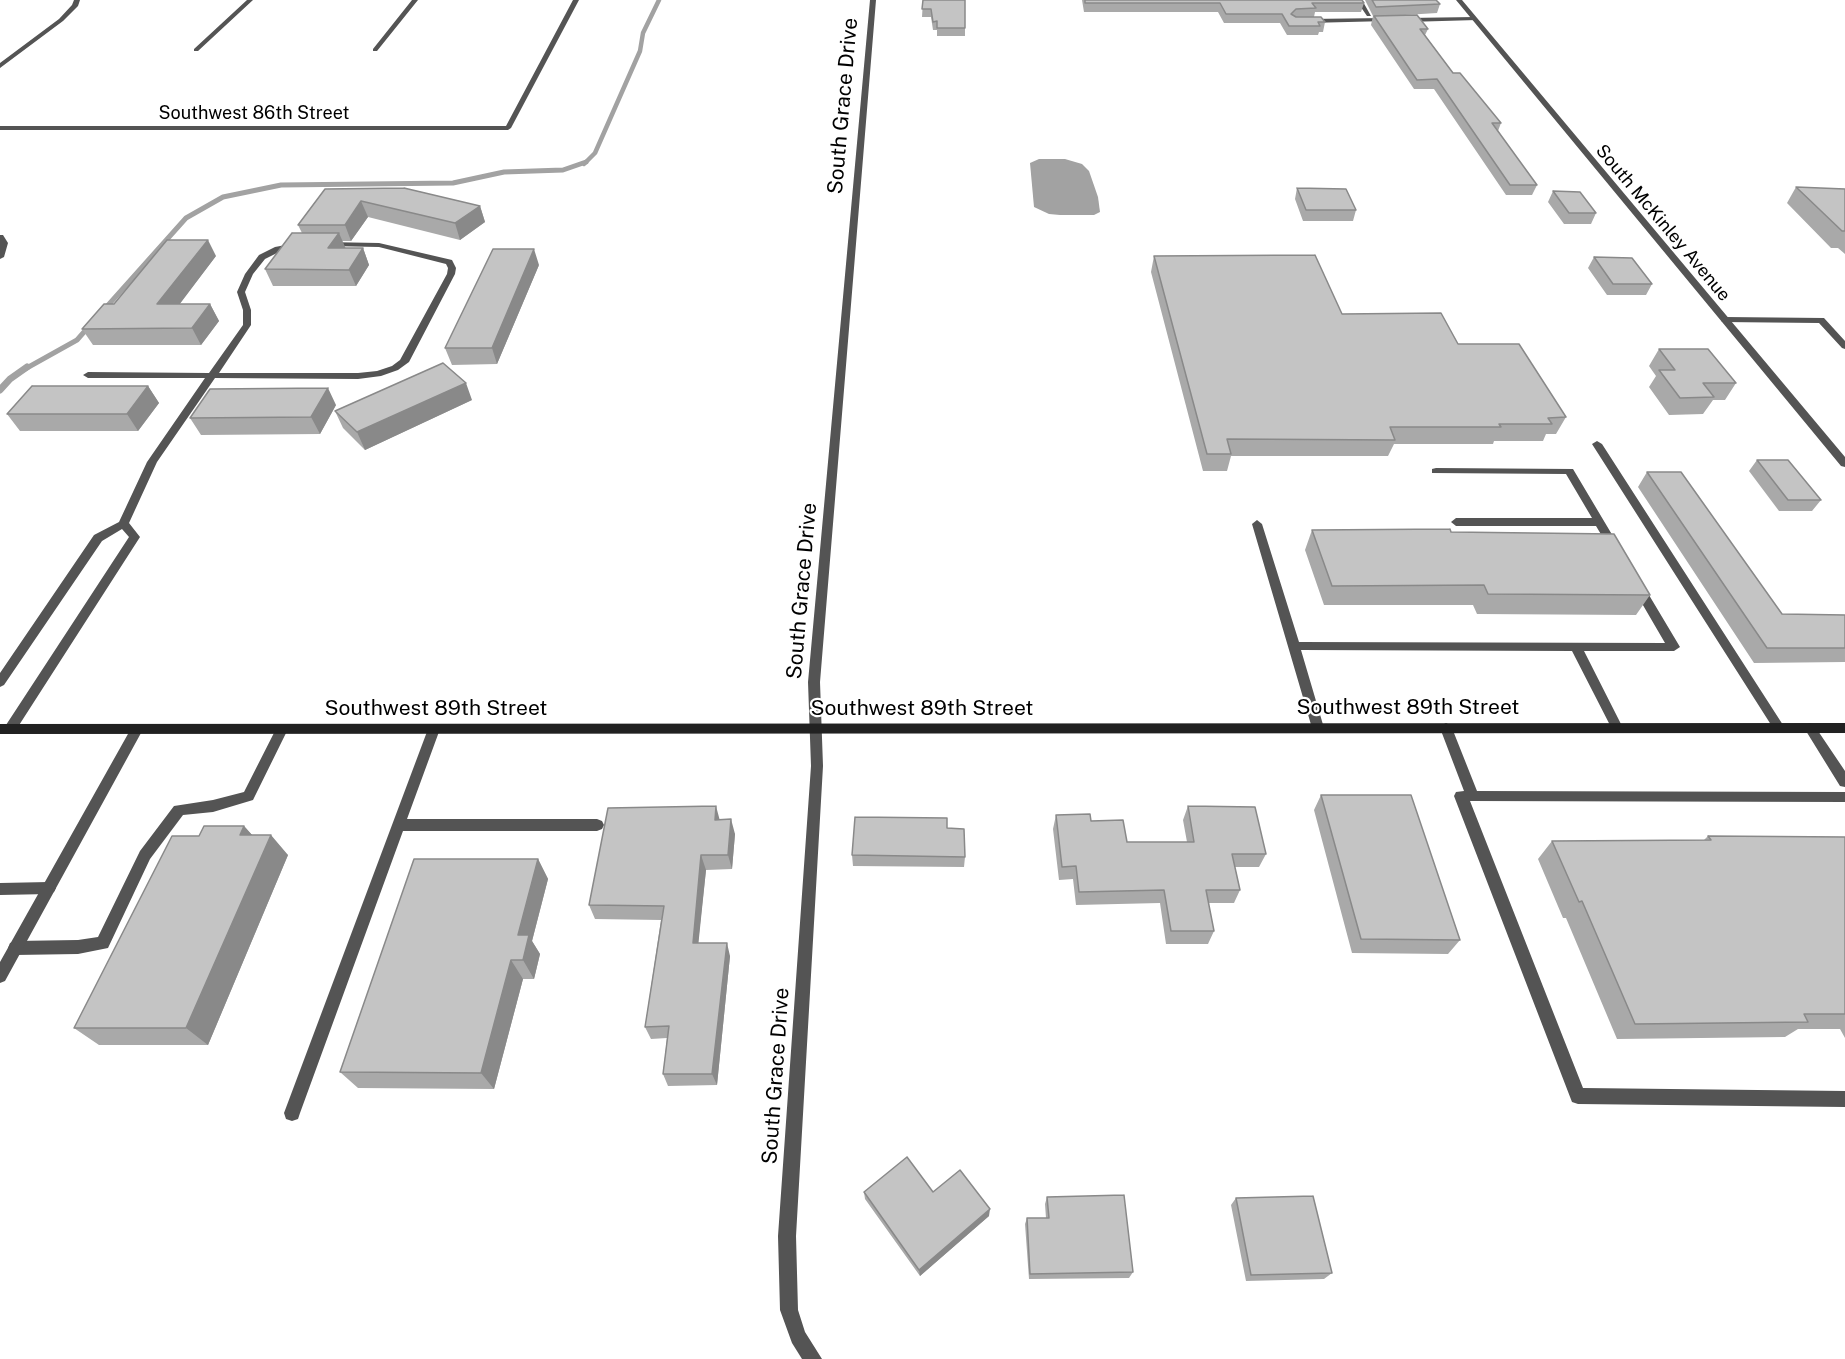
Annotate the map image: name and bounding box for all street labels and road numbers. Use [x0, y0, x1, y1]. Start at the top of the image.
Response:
street label: South Grace Drive [823, 17, 863, 195]
street label: Southwest 86th Street [158, 102, 350, 124]
street label: South McKinley Avenue [1591, 140, 1735, 306]
street label: South Grace Drive [782, 502, 822, 680]
street label: Southwest 89th Street [1297, 695, 1519, 721]
street label: Southwest 89th Street [325, 696, 547, 722]
street label: Southwest 89th Street [811, 696, 1033, 722]
street label: South Grace Drive [757, 987, 795, 1165]

